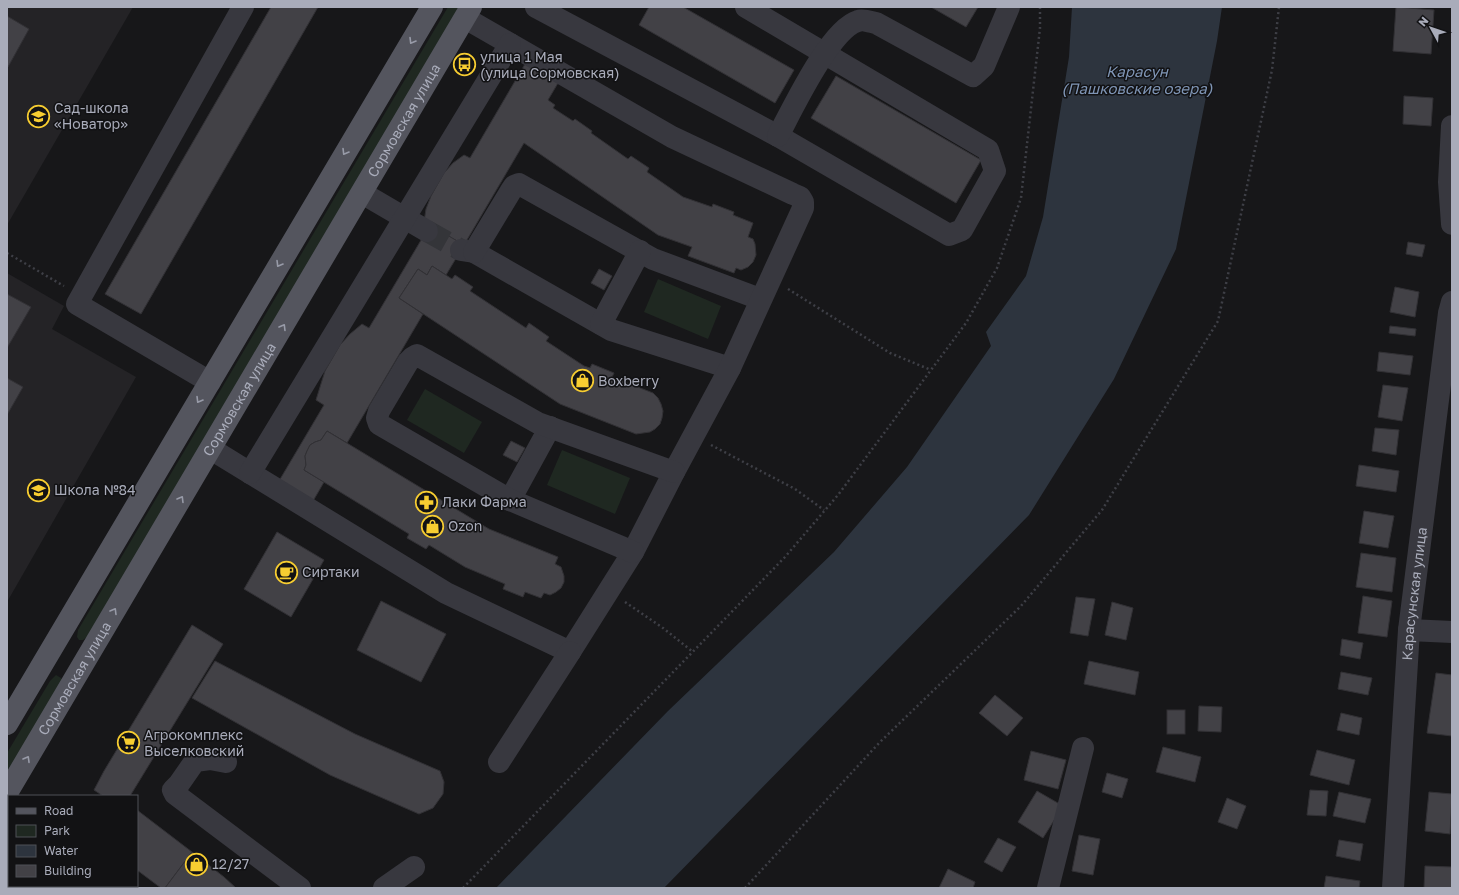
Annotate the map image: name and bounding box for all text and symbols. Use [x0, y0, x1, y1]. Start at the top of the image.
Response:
north arrow [1411, 8, 1451, 48]
text: N [1415, 14, 1431, 29]
one-way arrow [409, 37, 416, 44]
place label: улица 1 Мая (улица Сормовская) [480, 48, 620, 81]
bus stop icon: улица 1 Мая (улица Сормовская) [452, 52, 478, 78]
street label: Сормовская улица [363, 60, 444, 180]
water label: Карасун (Пашковские озера) [1062, 62, 1213, 97]
place label: Сад-школа «Новатор» [54, 99, 129, 132]
school or university icon: Сад-школа «Новатор» [26, 103, 52, 129]
one-way arrow [343, 148, 350, 155]
one-way arrow [277, 260, 284, 267]
one-way arrow [278, 324, 286, 331]
street label: Сормовская улица [199, 339, 279, 459]
shop icon: Boxberry [570, 368, 596, 394]
place label: Boxberry [598, 372, 659, 389]
one-way arrow [196, 396, 203, 403]
school or university icon: Школа №84 [26, 477, 52, 503]
place label: Школа №84 [54, 481, 136, 498]
pharmacy icon: Лаки Фарма [413, 489, 439, 515]
place label: Лаки Фарма [442, 493, 527, 510]
one-way arrow [176, 496, 183, 503]
shop icon: Ozon [419, 513, 445, 539]
place label: Ozon [448, 517, 482, 534]
street label: Карасунская улица [1398, 526, 1430, 661]
cafe icon: Сиртаки [273, 559, 299, 585]
place label: Сиртаки [302, 563, 360, 580]
one-way arrow [109, 608, 116, 615]
street label: Сормовская улица [34, 618, 114, 738]
place label: Агрокомплекс Выселковский [144, 726, 244, 759]
supermarket icon: Агрокомплекс Выселковский [116, 730, 142, 756]
one-way arrow [22, 756, 29, 763]
legend [8, 795, 138, 887]
text: Road [44, 803, 73, 818]
text: Park [44, 823, 70, 838]
text: Water [44, 843, 78, 858]
shop icon: 12/27 [183, 851, 209, 877]
place label: 12/27 [212, 855, 249, 872]
text: Building [44, 863, 92, 878]

